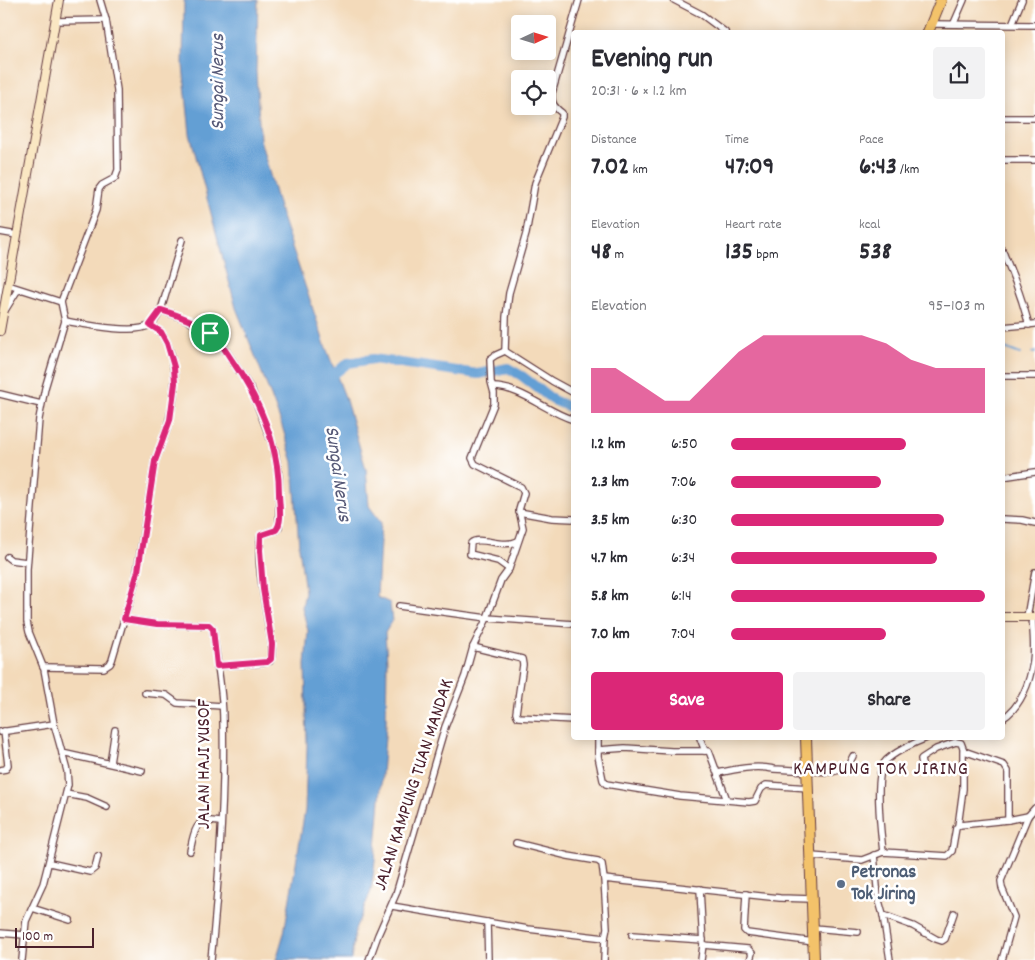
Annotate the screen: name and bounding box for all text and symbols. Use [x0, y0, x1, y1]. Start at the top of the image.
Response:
north arrow [511, 15, 556, 60]
map controls [511, 15, 556, 115]
water label: Sungai Nerus [205, 33, 233, 130]
text: Evening run [591, 41, 713, 81]
button: share [933, 47, 985, 99]
button: locate [511, 70, 556, 115]
text: 20:31 · 6 × 1.2 km [591, 80, 687, 103]
text: Distance [591, 130, 637, 150]
text: Time [725, 130, 749, 150]
text: Pace [859, 130, 884, 150]
text: 7.02 [591, 150, 629, 186]
text: 47:09 [725, 150, 774, 186]
text: 6:43 [859, 150, 897, 186]
text: km [629, 160, 648, 180]
text: /km [897, 160, 919, 180]
text: Elevation [591, 215, 640, 235]
text: Heart rate [725, 215, 782, 235]
text: kcal [859, 215, 880, 235]
text: 48 [591, 235, 611, 271]
text: 135 [725, 235, 753, 271]
text: 538 [859, 235, 892, 271]
text: m [611, 245, 624, 265]
text: bpm [753, 245, 779, 265]
text: Elevation [591, 295, 647, 318]
text: 95–103 m [928, 295, 985, 318]
pin [189, 312, 231, 354]
icon: arrive [196, 319, 224, 347]
water label: Sungai Nerus [316, 424, 358, 524]
text: 1.2 km [591, 433, 625, 456]
text: 6:50 [671, 433, 698, 456]
text: 2.3 km [591, 471, 629, 494]
text: 7:06 [671, 471, 696, 494]
text: 3.5 km [591, 509, 629, 532]
text: 6:30 [671, 509, 697, 532]
text: 4.7 km [591, 547, 628, 570]
text: 6:34 [671, 547, 695, 570]
text: 5.8 km [591, 585, 629, 608]
text: 6:14 [671, 585, 692, 608]
text: 7.0 km [591, 623, 630, 646]
text: 7:04 [671, 623, 695, 646]
button: Save [591, 672, 783, 730]
button: Share [793, 672, 985, 730]
street label: JALAN KAMPUNG TUAN MANDAK [368, 675, 462, 894]
street label: JALAN HAJI YUSOF [192, 698, 219, 829]
district label: KAMPUNG TOK JIRING [793, 756, 969, 784]
place label: Petronas Tok Jiring [851, 860, 916, 909]
marker: Petronas Tok Jiring [835, 878, 847, 890]
scale bar [15, 925, 94, 948]
text: 100 m [22, 927, 53, 947]

